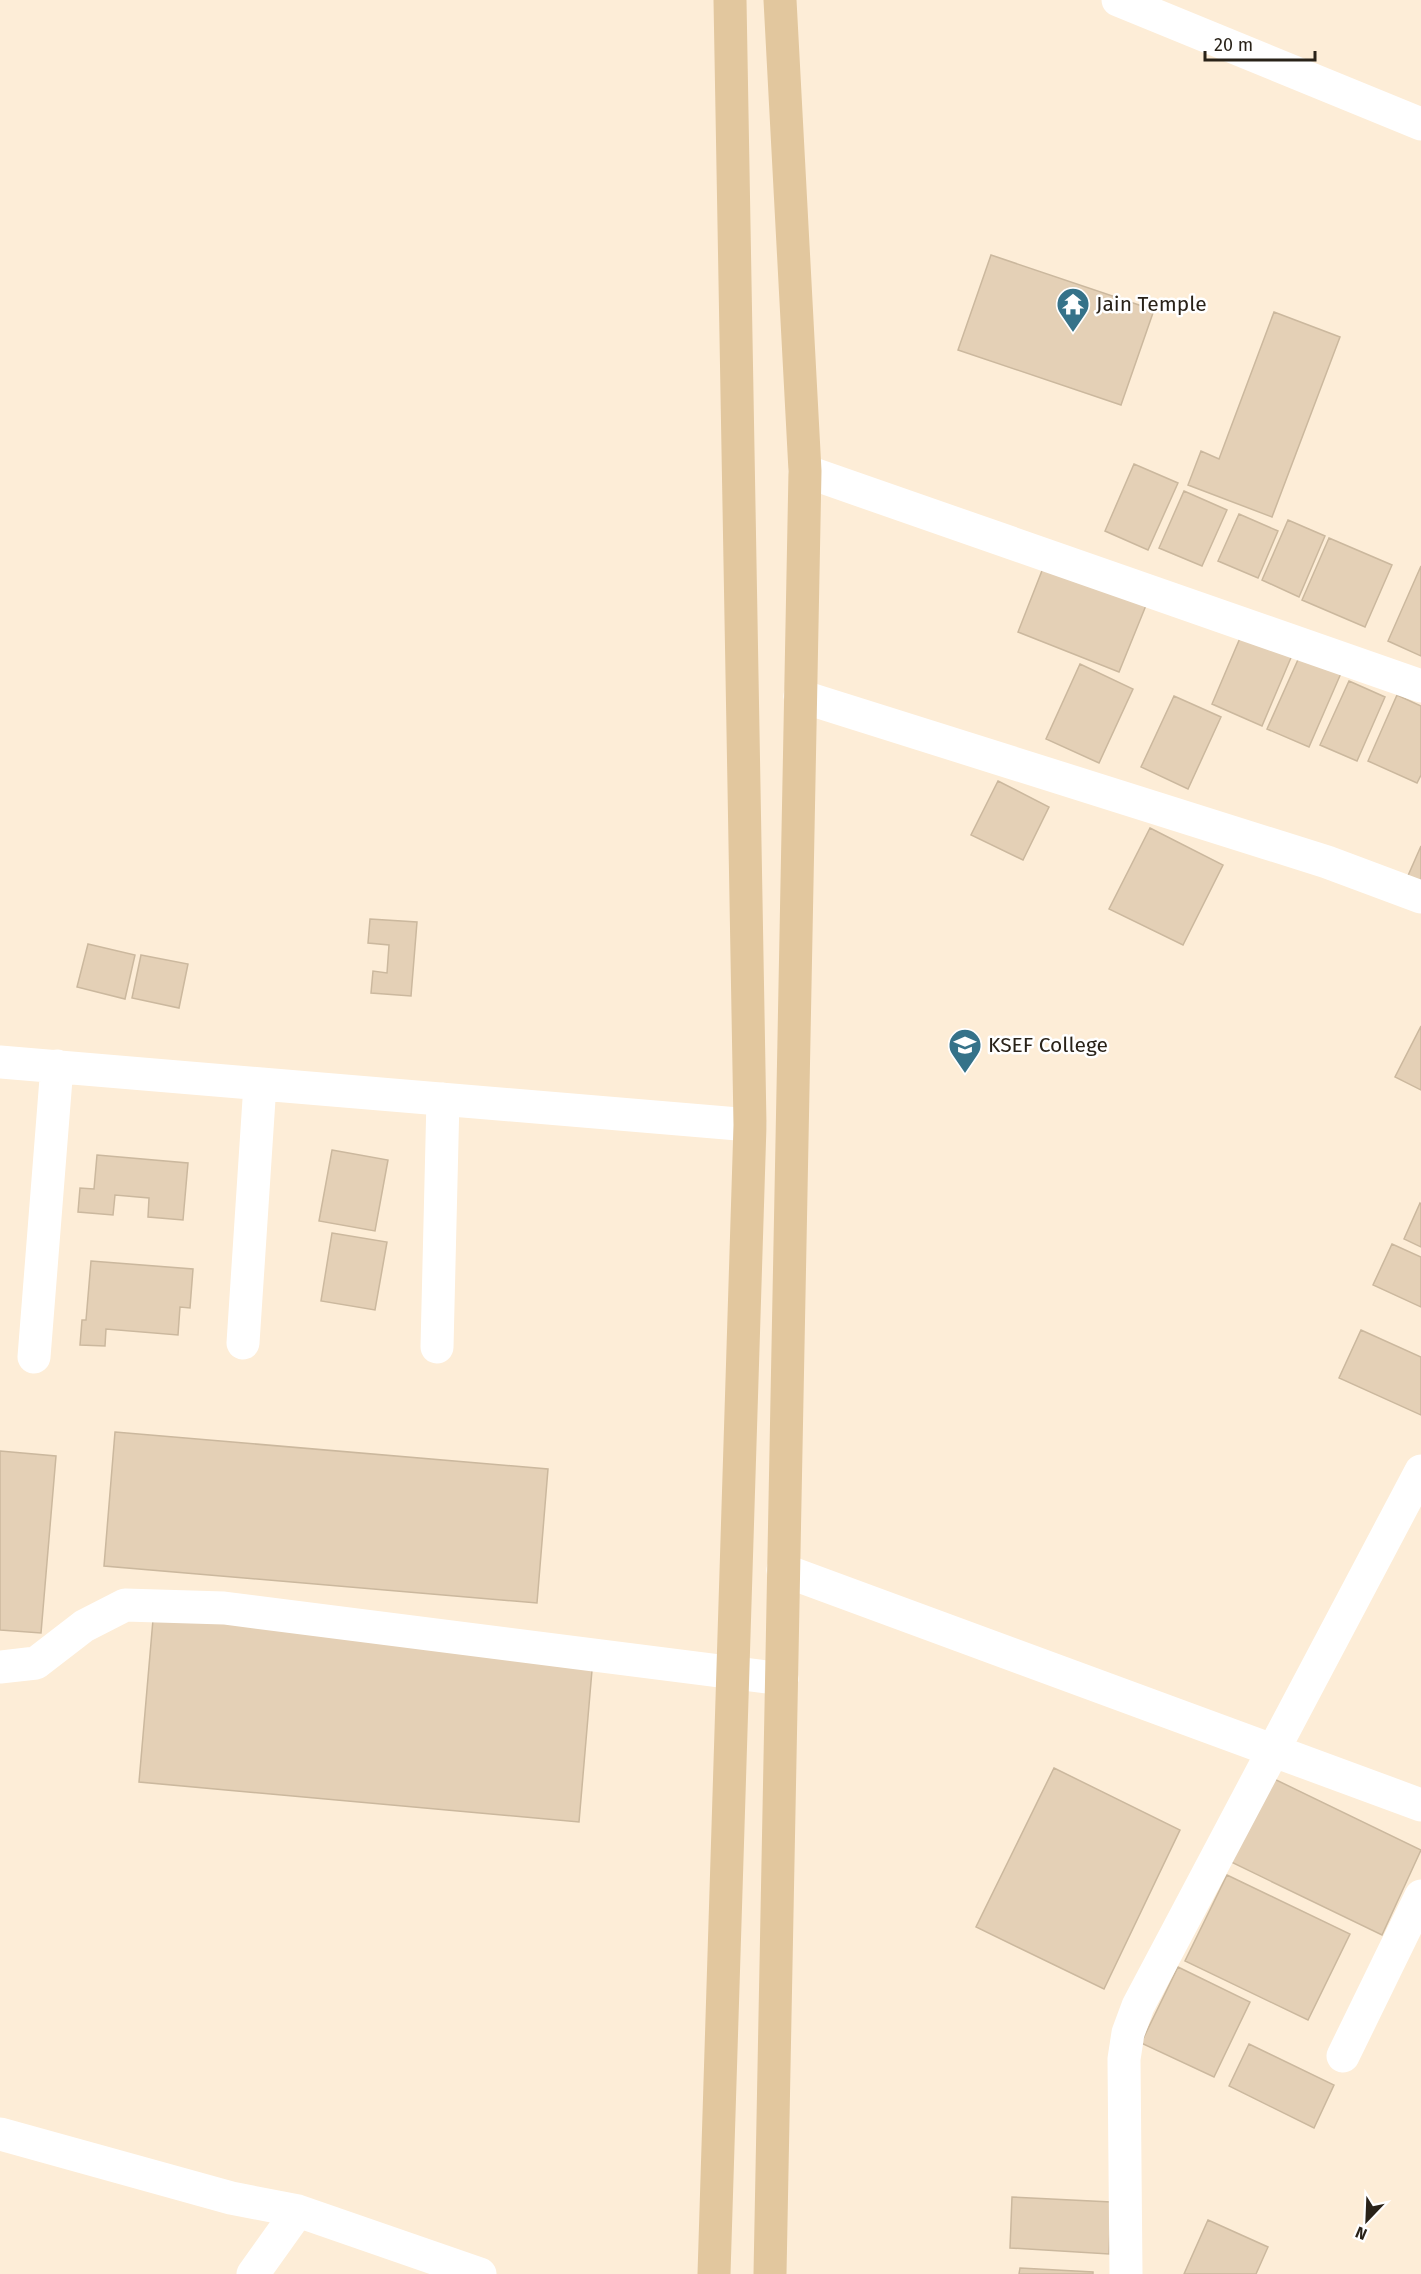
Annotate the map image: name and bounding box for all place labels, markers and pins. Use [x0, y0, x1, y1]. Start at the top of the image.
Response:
temple icon: Jain Temple [1055, 286, 1091, 333]
place label: Jain Temple [1096, 291, 1207, 317]
school or university icon: KSEF College [947, 1027, 983, 1074]
place label: KSEF College [988, 1032, 1108, 1058]

